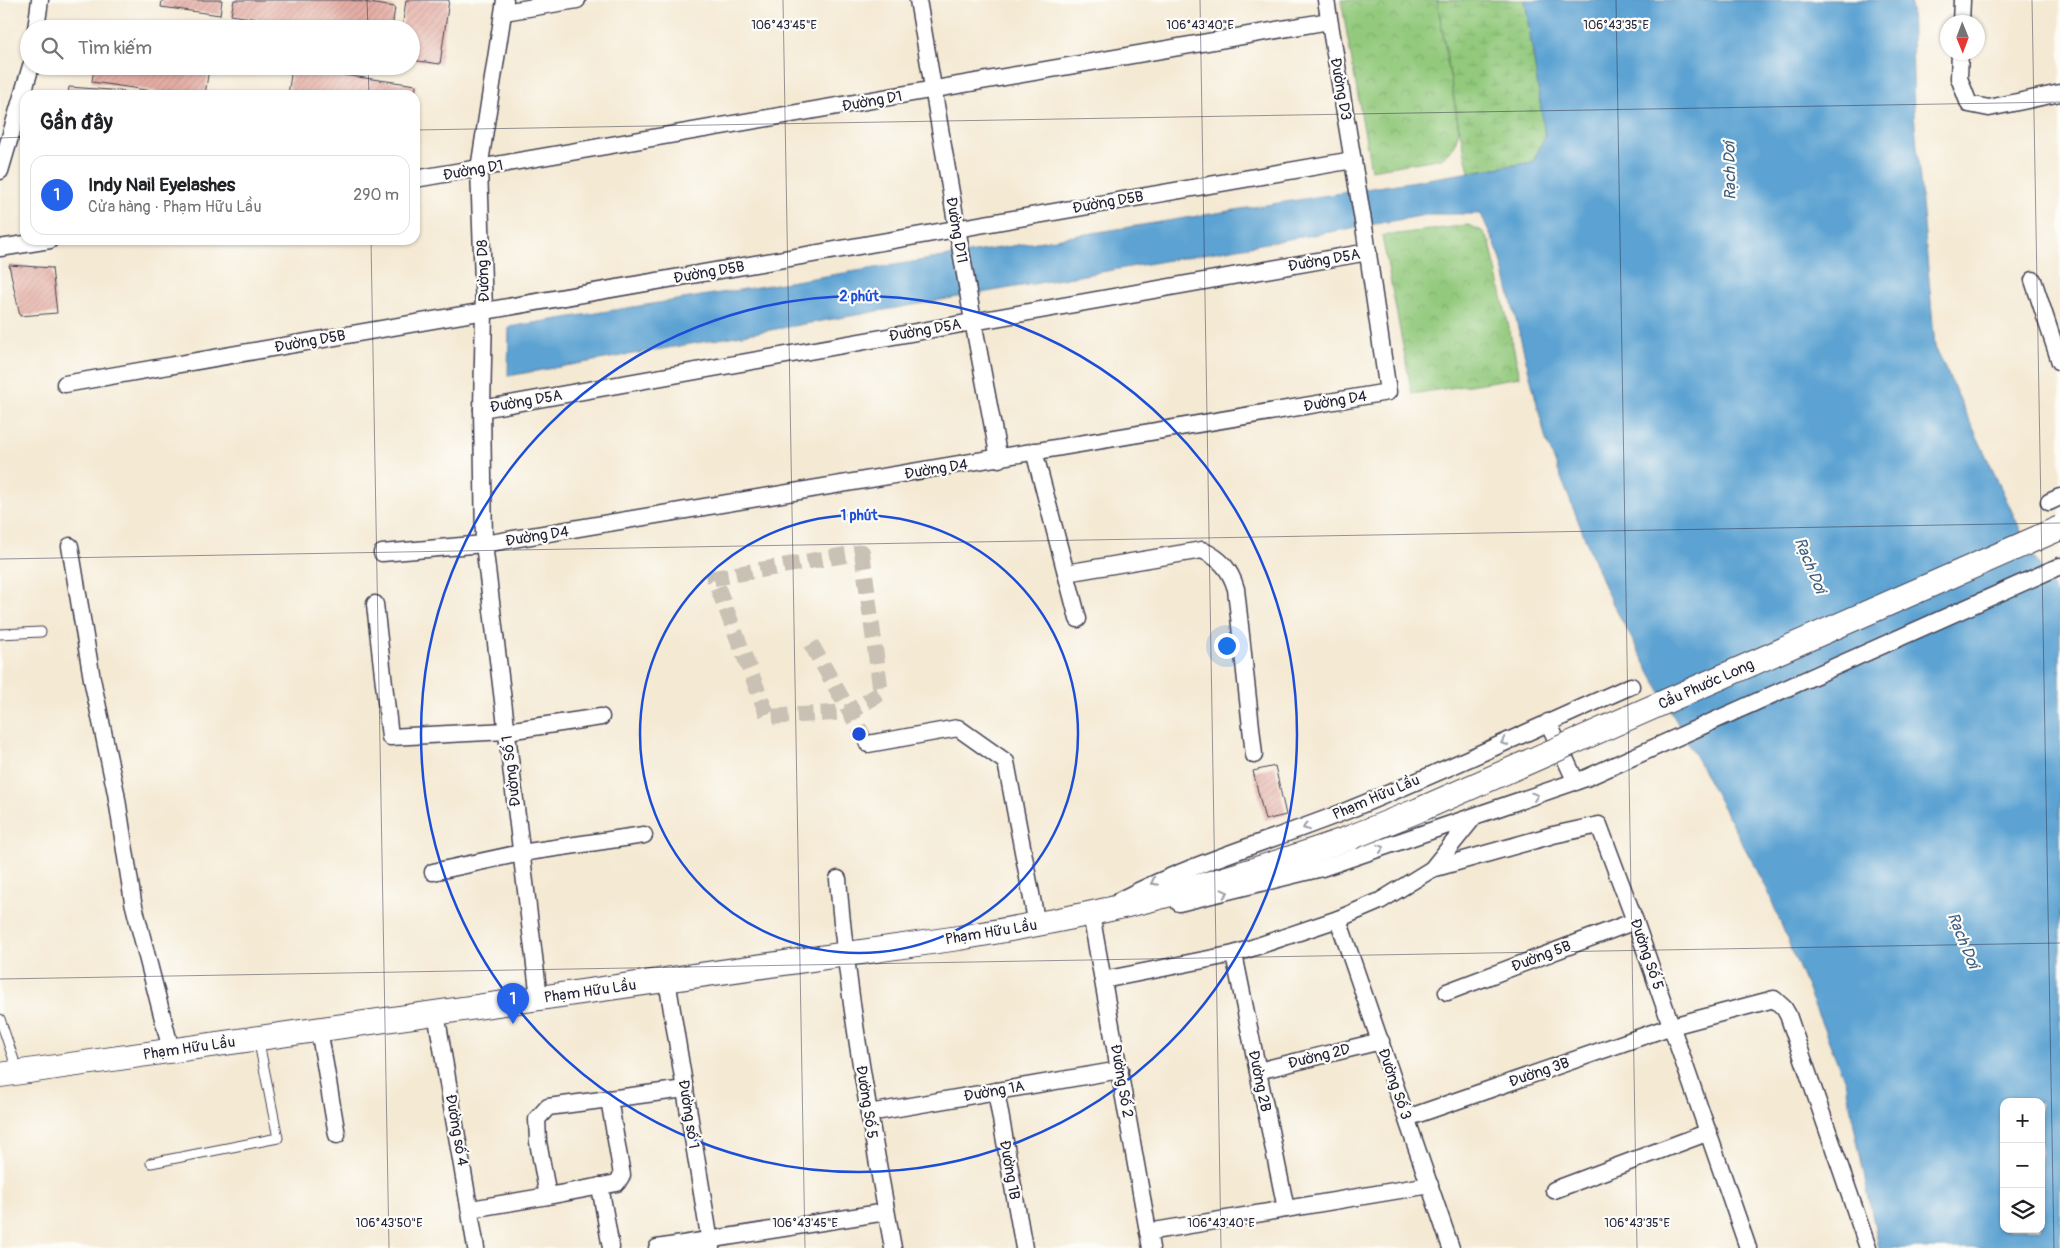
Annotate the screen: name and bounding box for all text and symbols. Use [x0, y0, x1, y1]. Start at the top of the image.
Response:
north arrow [1940, 15, 1985, 60]
text: 106°43'45"E [751, 18, 817, 33]
text: 106°43'40"E [1166, 18, 1234, 33]
text: 106°43'35"E [1583, 18, 1649, 33]
search box [20, 20, 420, 75]
icon: search [38, 34, 66, 62]
text: Tìm kiếm [78, 36, 152, 60]
street label: Đường D3 [1326, 56, 1355, 122]
street label: Đường D1 [840, 87, 904, 116]
text: Gần đây [40, 109, 113, 136]
water label: Rạch Dơi [1719, 140, 1741, 200]
street label: Đường D1 [441, 156, 505, 185]
text: Indy Nail Eyelashes [88, 173, 235, 197]
text: 1 [54, 185, 60, 205]
text: 290 m [353, 185, 399, 205]
street label: Đường D5B [1071, 187, 1145, 218]
street label: Đường D11 [941, 196, 972, 265]
text: Cửa hàng · Phạm Hữu Lầu [88, 197, 262, 217]
street label: Đường D8 [473, 239, 494, 303]
street label: Đường D5A [1287, 245, 1362, 276]
street label: Đường D5B [672, 257, 746, 288]
text: 2 phút [839, 287, 880, 306]
street label: Đường D5A [888, 315, 963, 346]
street label: Đường D5B [273, 326, 347, 357]
street label: Đường D5A [489, 386, 564, 417]
street label: Đường D4 [1302, 387, 1368, 416]
street label: Đường D4 [903, 455, 969, 484]
text: 1 phút [840, 506, 878, 525]
street label: Đường D4 [504, 522, 570, 551]
water label: Rạch Dơi [1790, 535, 1831, 598]
your location [1214, 633, 1240, 659]
street label: Cầu Phước Long [1655, 654, 1757, 714]
centre of rings [850, 725, 868, 743]
street label: Đường Số 1 [498, 734, 525, 808]
one-way arrow [1500, 735, 1509, 746]
street label: Phạm Hữu Lầu [1329, 770, 1423, 824]
one-way arrow [1530, 792, 1539, 802]
one-way arrow [1302, 821, 1311, 831]
one-way arrow [1377, 844, 1385, 854]
one-way arrow [1150, 876, 1159, 886]
one-way arrow [1221, 888, 1230, 899]
water label: Rạch Dơi [1943, 910, 1984, 973]
street label: Phạm Hữu Lầu [944, 915, 1038, 949]
street label: Đường Số 5 [1626, 916, 1668, 992]
street label: Đường 5B [1509, 936, 1574, 976]
street label: Phạm Hữu Lầu [543, 975, 637, 1007]
pin: 1 [497, 983, 529, 1024]
street label: Phạm Hữu Lầu [142, 1032, 236, 1064]
street label: Đường 2D [1286, 1040, 1352, 1073]
street label: Đường Số 2 [1106, 1043, 1137, 1119]
street label: Đường Số 3 [1373, 1046, 1416, 1122]
street label: Đường 2B [1244, 1049, 1275, 1114]
street label: Đường 3B [1507, 1053, 1572, 1092]
street label: Đường Số 5 [851, 1064, 882, 1140]
street label: Đường 1A [962, 1077, 1026, 1106]
street label: Đường số 1 [674, 1078, 703, 1150]
street label: Đường số 4 [441, 1093, 472, 1168]
map controls [2000, 1098, 2045, 1233]
button: + [2000, 1098, 2045, 1143]
street label: Đường 1B [995, 1139, 1024, 1201]
button: − [2000, 1143, 2045, 1188]
button: layers [2000, 1188, 2045, 1233]
text: 106°43'50"E [356, 1216, 422, 1231]
text: 106°43'45"E [772, 1216, 838, 1231]
text: 106°43'40"E [1187, 1216, 1255, 1231]
text: 106°43'35"E [1604, 1216, 1670, 1231]

